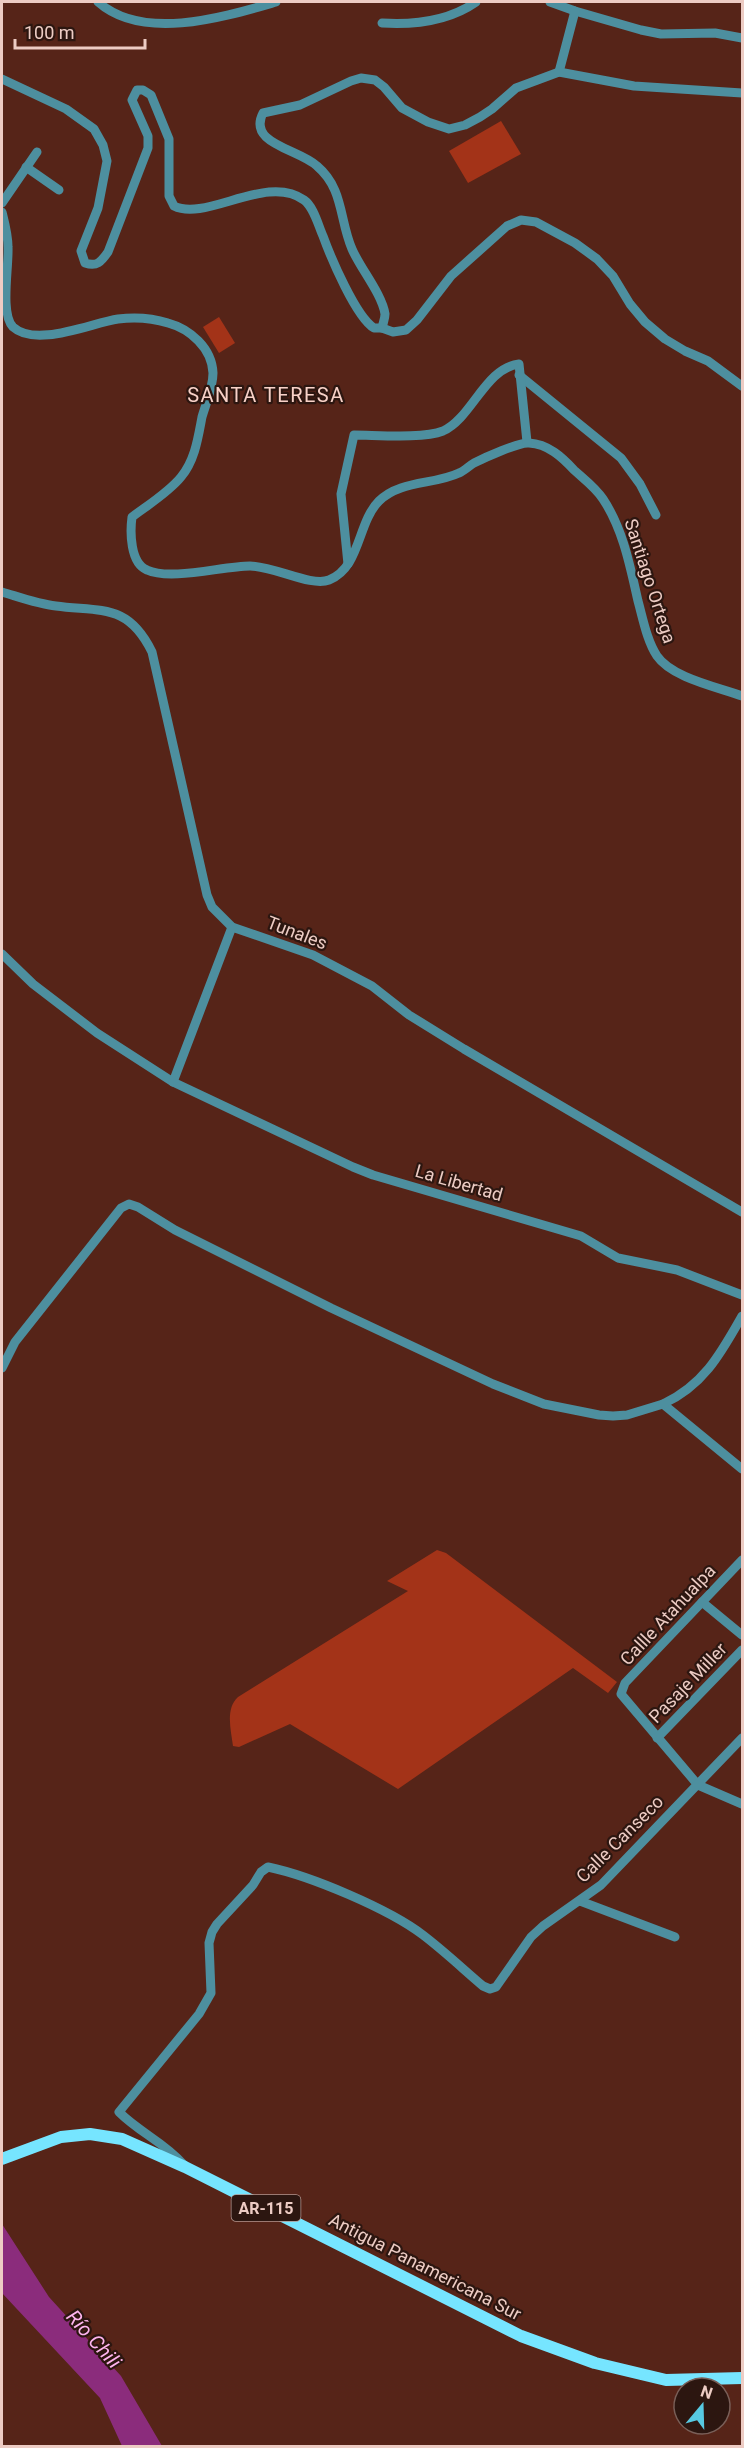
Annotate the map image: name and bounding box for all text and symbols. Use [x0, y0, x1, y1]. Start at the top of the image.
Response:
scale bar [15, 12, 146, 50]
text: 100 m [24, 22, 75, 43]
district label: SANTA TERESA [187, 383, 345, 407]
street label: Santiago Ortega [620, 516, 680, 646]
street label: Tunales [264, 911, 330, 954]
street label: La Libertad [413, 1160, 505, 1205]
street label: Callle Atahualpa [616, 1560, 720, 1669]
street label: Pasaje Miller [644, 1638, 731, 1727]
street label: Calle Canseco [572, 1791, 667, 1886]
road number: AR-115 [232, 2195, 300, 2221]
street label: Antigua Panamericana Sur [326, 2209, 525, 2324]
water label: Río Chili [62, 2305, 127, 2373]
north arrow [672, 2376, 732, 2436]
text: N [698, 2381, 715, 2403]

